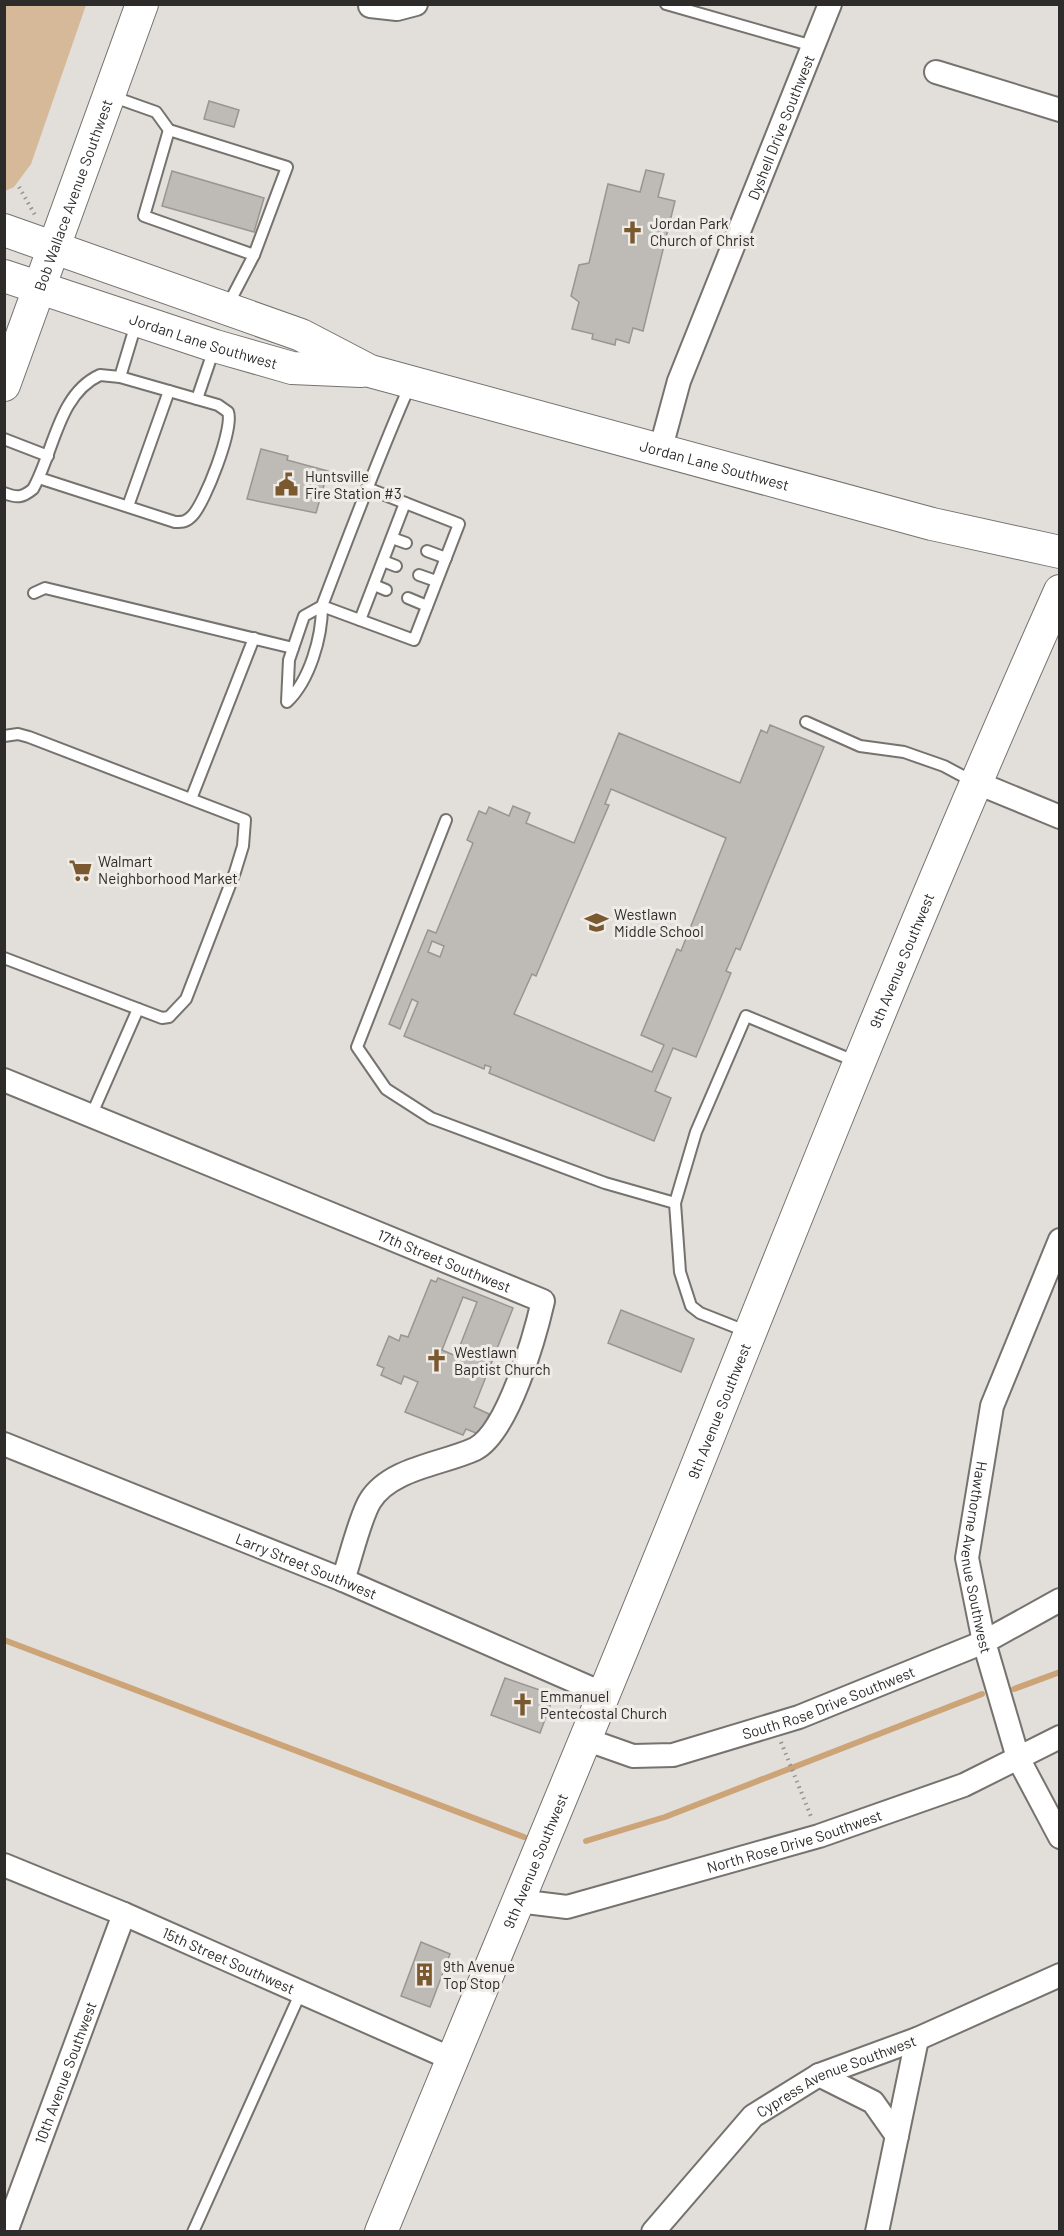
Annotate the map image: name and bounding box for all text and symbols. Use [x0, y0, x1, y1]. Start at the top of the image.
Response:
street label: Dyshell Drive Southwest [744, 52, 818, 202]
street label: Bob Wallace Avenue Southwest [30, 97, 116, 293]
place label: Jordan Park Church of Christ [650, 214, 755, 249]
church icon: Jordan Park Church of Christ [619, 219, 645, 245]
street label: Jordan Lane Southwest [127, 309, 280, 372]
street label: Jordan Lane Southwest [638, 436, 791, 494]
place label: Huntsville Fire Station #3 [305, 467, 402, 502]
public building icon: Huntsville Fire Station #3 [274, 472, 300, 498]
place label: Walmart Neighborhood Market [98, 852, 238, 887]
supermarket icon: Walmart Neighborhood Market [67, 857, 93, 883]
street label: 9th Avenue Southwest [865, 890, 937, 1031]
place label: Westlawn Middle School [614, 905, 704, 940]
school or university icon: Westlawn Middle School [583, 910, 609, 936]
street label: 17th Street Southwest [375, 1225, 514, 1296]
street label: 9th Avenue Southwest [684, 1340, 754, 1481]
place label: Westlawn Baptist Church [454, 1343, 551, 1378]
church icon: Westlawn Baptist Church [423, 1348, 449, 1374]
street label: Hawthorne Avenue Southwest [958, 1460, 996, 1655]
street label: Larry Street Southwest [233, 1529, 380, 1603]
street label: South Rose Drive Southwest [740, 1662, 917, 1743]
place label: Emmanuel Pentecostal Church [540, 1687, 667, 1722]
church icon: Emmanuel Pentecostal Church [509, 1692, 535, 1718]
street label: 9th Avenue Southwest [499, 1790, 571, 1931]
street label: North Rose Drive Southwest [705, 1806, 884, 1876]
street label: 15th Street Southwest [160, 1923, 298, 1997]
place label: 9th Avenue Top Stop [443, 1957, 515, 1992]
building icon: 9th Avenue Top Stop [412, 1962, 438, 1988]
street label: 10th Avenue Southwest [31, 1999, 100, 2146]
street label: Cypress Avenue Southwest [753, 2031, 918, 2121]

